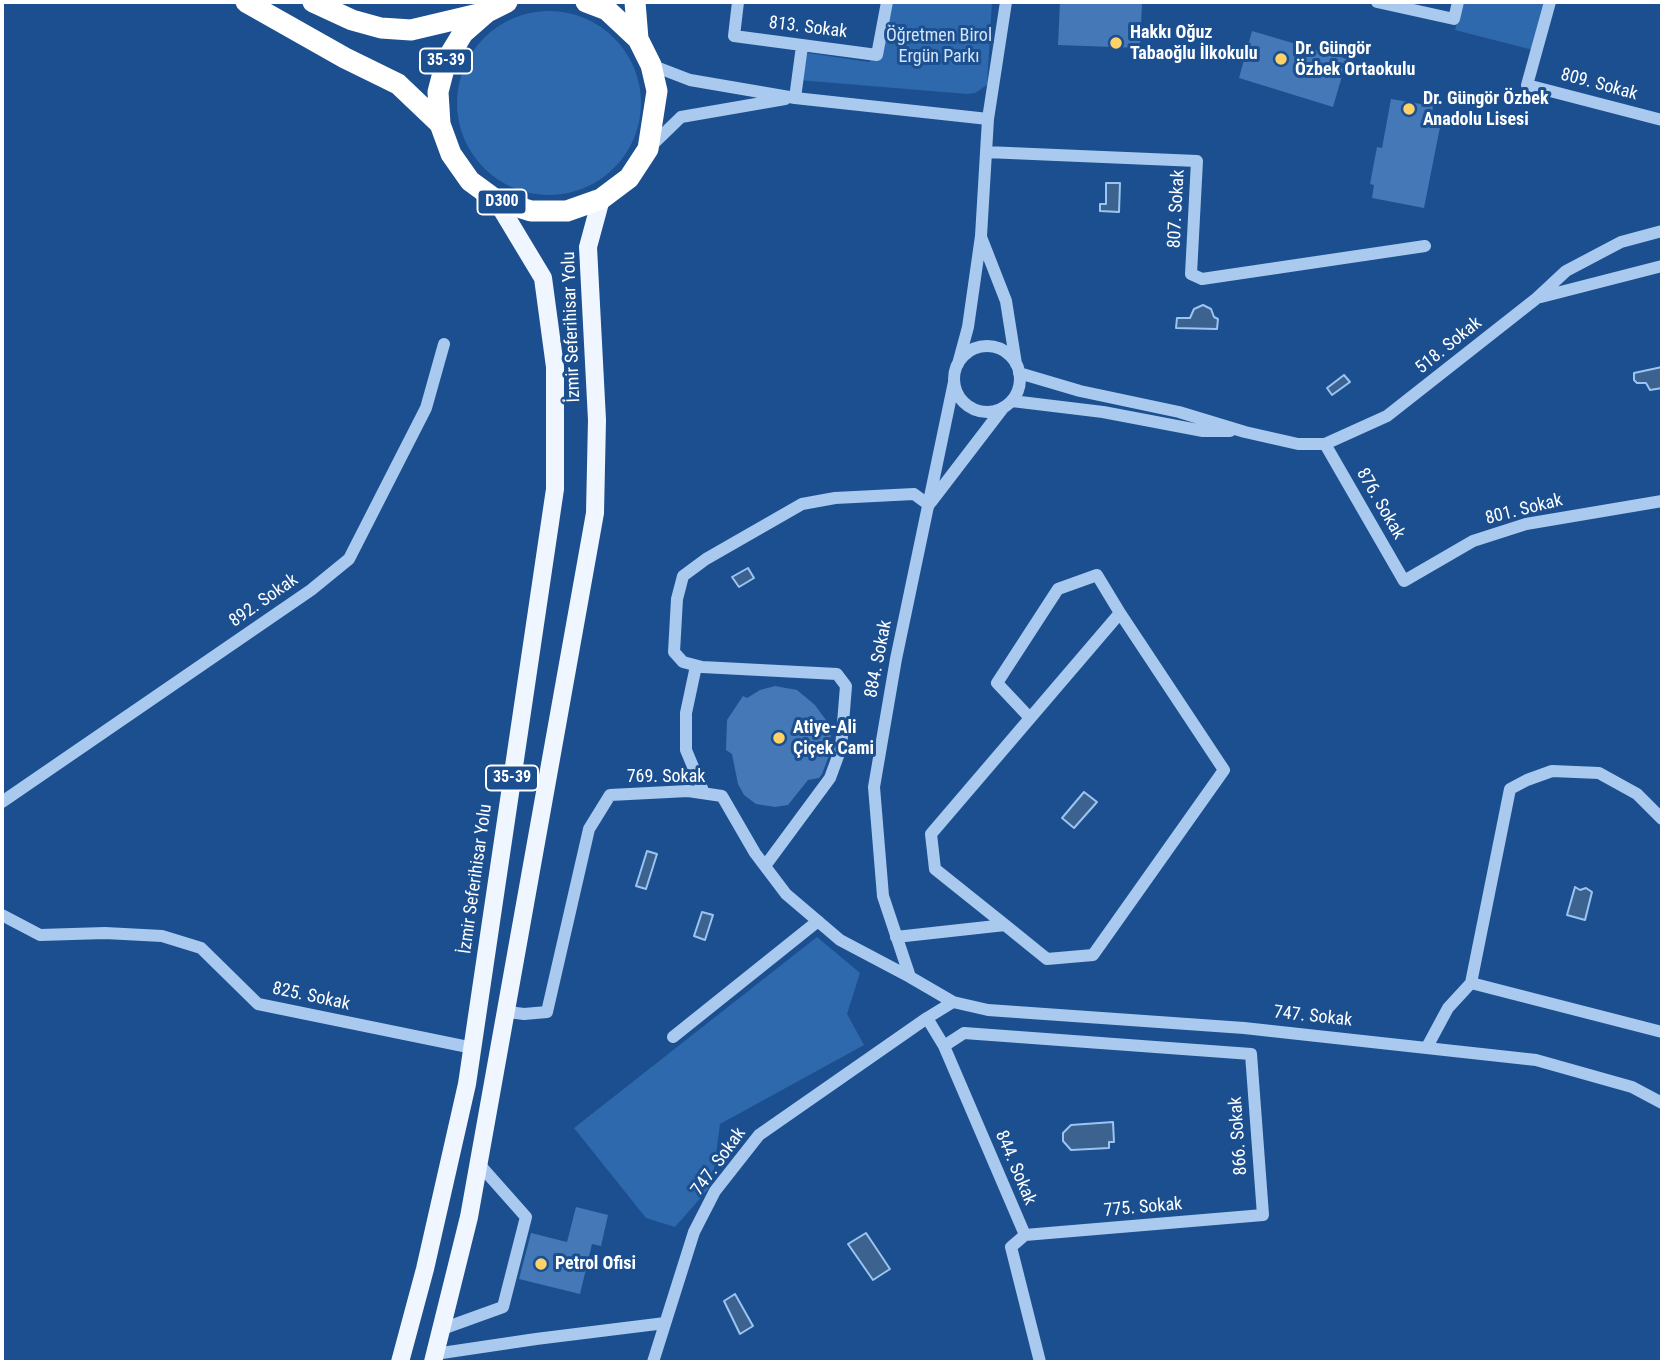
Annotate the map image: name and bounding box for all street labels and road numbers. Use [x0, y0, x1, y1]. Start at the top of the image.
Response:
street label: 813. Sokak [768, 12, 848, 44]
road number: 35-39 [420, 48, 472, 74]
street label: 809. Sokak [1558, 64, 1640, 106]
street label: 807. Sokak [1164, 169, 1190, 249]
road number: D300 [477, 190, 526, 214]
street label: İzmir Seferihisar Yolu [559, 251, 585, 403]
street label: 518. Sokak [1412, 313, 1486, 379]
street label: 876. Sokak [1351, 465, 1409, 543]
street label: 801. Sokak [1483, 490, 1565, 530]
street label: 892. Sokak [226, 570, 302, 632]
street label: 884. Sokak [861, 618, 897, 700]
road number: 35-39 [486, 765, 538, 790]
street label: 769. Sokak [627, 766, 705, 788]
street label: İzmir Seferihisar Yolu [455, 803, 497, 955]
street label: 825. Sokak [270, 978, 352, 1016]
street label: 747. Sokak [1273, 1002, 1353, 1032]
street label: 866. Sokak [1225, 1096, 1253, 1176]
street label: 747. Sokak [687, 1124, 751, 1200]
street label: 844. Sokak [990, 1128, 1040, 1208]
street label: 775. Sokak [1103, 1194, 1183, 1222]

